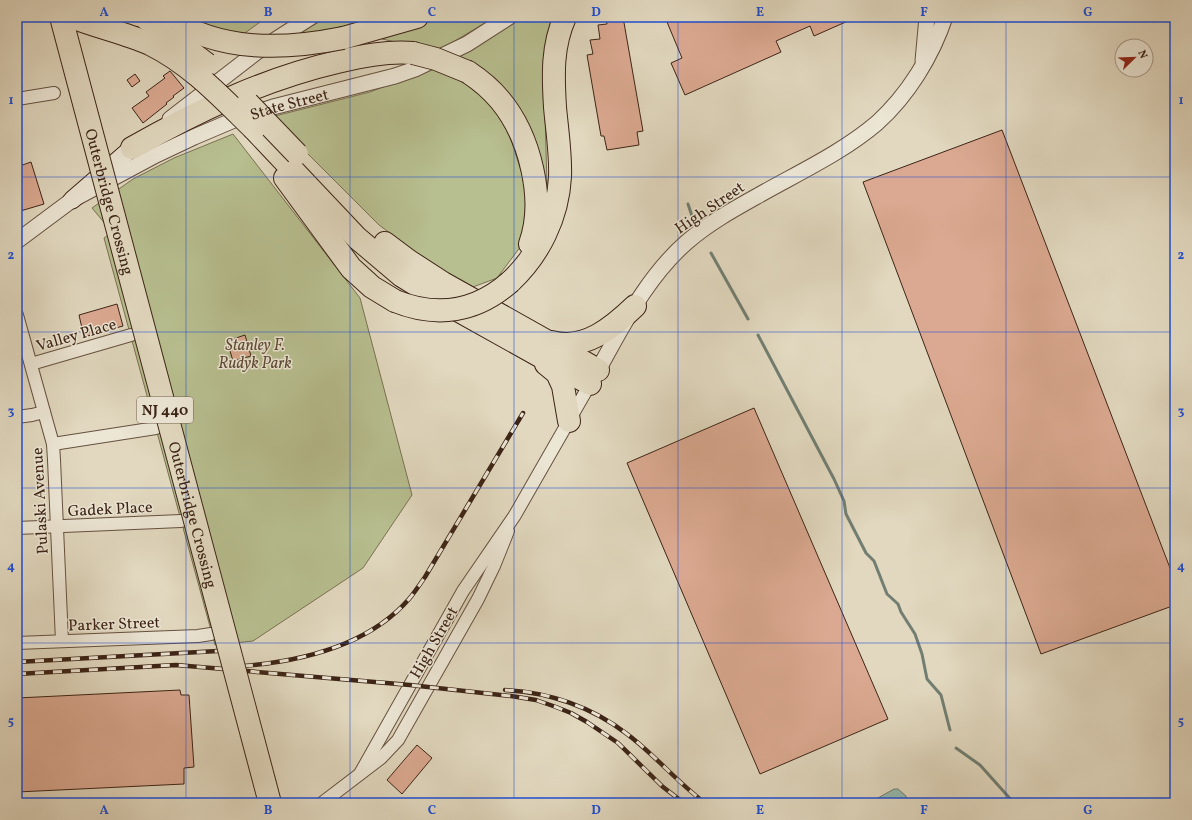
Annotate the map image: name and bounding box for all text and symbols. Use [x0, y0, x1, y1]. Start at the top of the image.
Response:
text: A [99, 4, 109, 22]
text: B [264, 4, 273, 22]
text: C [428, 4, 436, 22]
text: D [591, 4, 601, 22]
text: E [756, 4, 764, 22]
text: F [920, 4, 928, 22]
text: G [1083, 4, 1093, 22]
north arrow [1114, 38, 1154, 78]
text: N [1133, 48, 1150, 61]
street label: State Street [248, 84, 332, 127]
text: 1 [8, 92, 14, 110]
text: 1 [1178, 92, 1184, 110]
street label: Outerbridge Crossing [78, 126, 138, 278]
street label: High Street [671, 177, 750, 240]
text: 2 [8, 247, 15, 265]
text: 2 [1178, 247, 1185, 265]
street label: Valley Place [34, 314, 119, 358]
park label: Stanley F. Rudyk Park [218, 335, 292, 375]
road number: NJ 440 [137, 397, 193, 423]
text: 3 [8, 403, 15, 421]
text: 3 [1178, 403, 1185, 421]
street label: Outerbridge Crossing [161, 440, 221, 591]
street label: Pulaski Avenue [27, 447, 55, 555]
street label: Gadek Place [67, 497, 153, 523]
text: 4 [7, 558, 15, 576]
text: 4 [1177, 558, 1185, 576]
street label: High Street [405, 603, 464, 683]
street label: Parker Street [68, 612, 161, 638]
text: 5 [8, 713, 14, 731]
text: 5 [1178, 713, 1184, 731]
text: A [99, 802, 109, 820]
text: B [264, 802, 273, 820]
text: C [428, 802, 436, 820]
text: D [591, 802, 601, 820]
text: E [756, 802, 764, 820]
text: F [920, 802, 928, 820]
text: G [1083, 802, 1093, 820]

